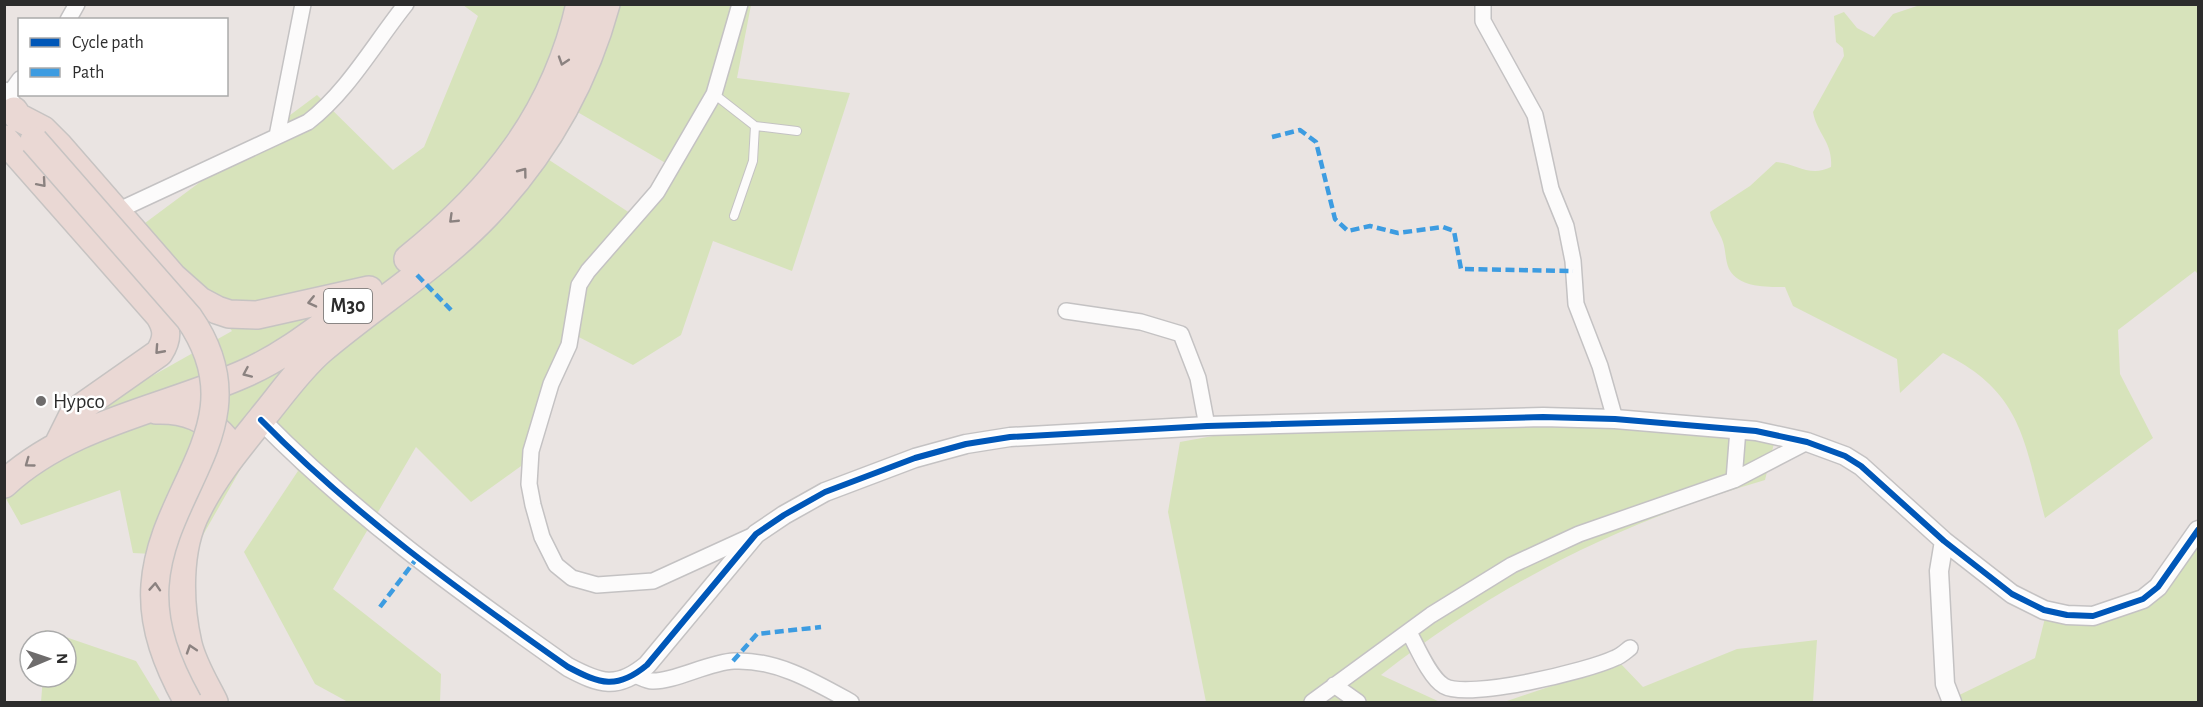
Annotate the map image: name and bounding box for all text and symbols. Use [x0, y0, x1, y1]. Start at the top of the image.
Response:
legend [18, 18, 228, 96]
text: Cycle path [72, 34, 144, 52]
one-way arrow [558, 55, 570, 66]
text: Path [72, 64, 104, 82]
one-way arrow [515, 168, 526, 179]
one-way arrow [35, 176, 46, 187]
one-way arrow [450, 212, 460, 223]
road number: M30 [324, 289, 372, 323]
one-way arrow [307, 294, 317, 307]
one-way arrow [155, 344, 166, 354]
one-way arrow [243, 366, 254, 378]
place label: Hypco [53, 391, 105, 412]
marker: Hypco [34, 394, 48, 408]
one-way arrow [24, 456, 35, 467]
one-way arrow [149, 583, 162, 592]
north arrow [18, 629, 78, 689]
one-way arrow [185, 644, 198, 655]
text: N [54, 653, 70, 664]

